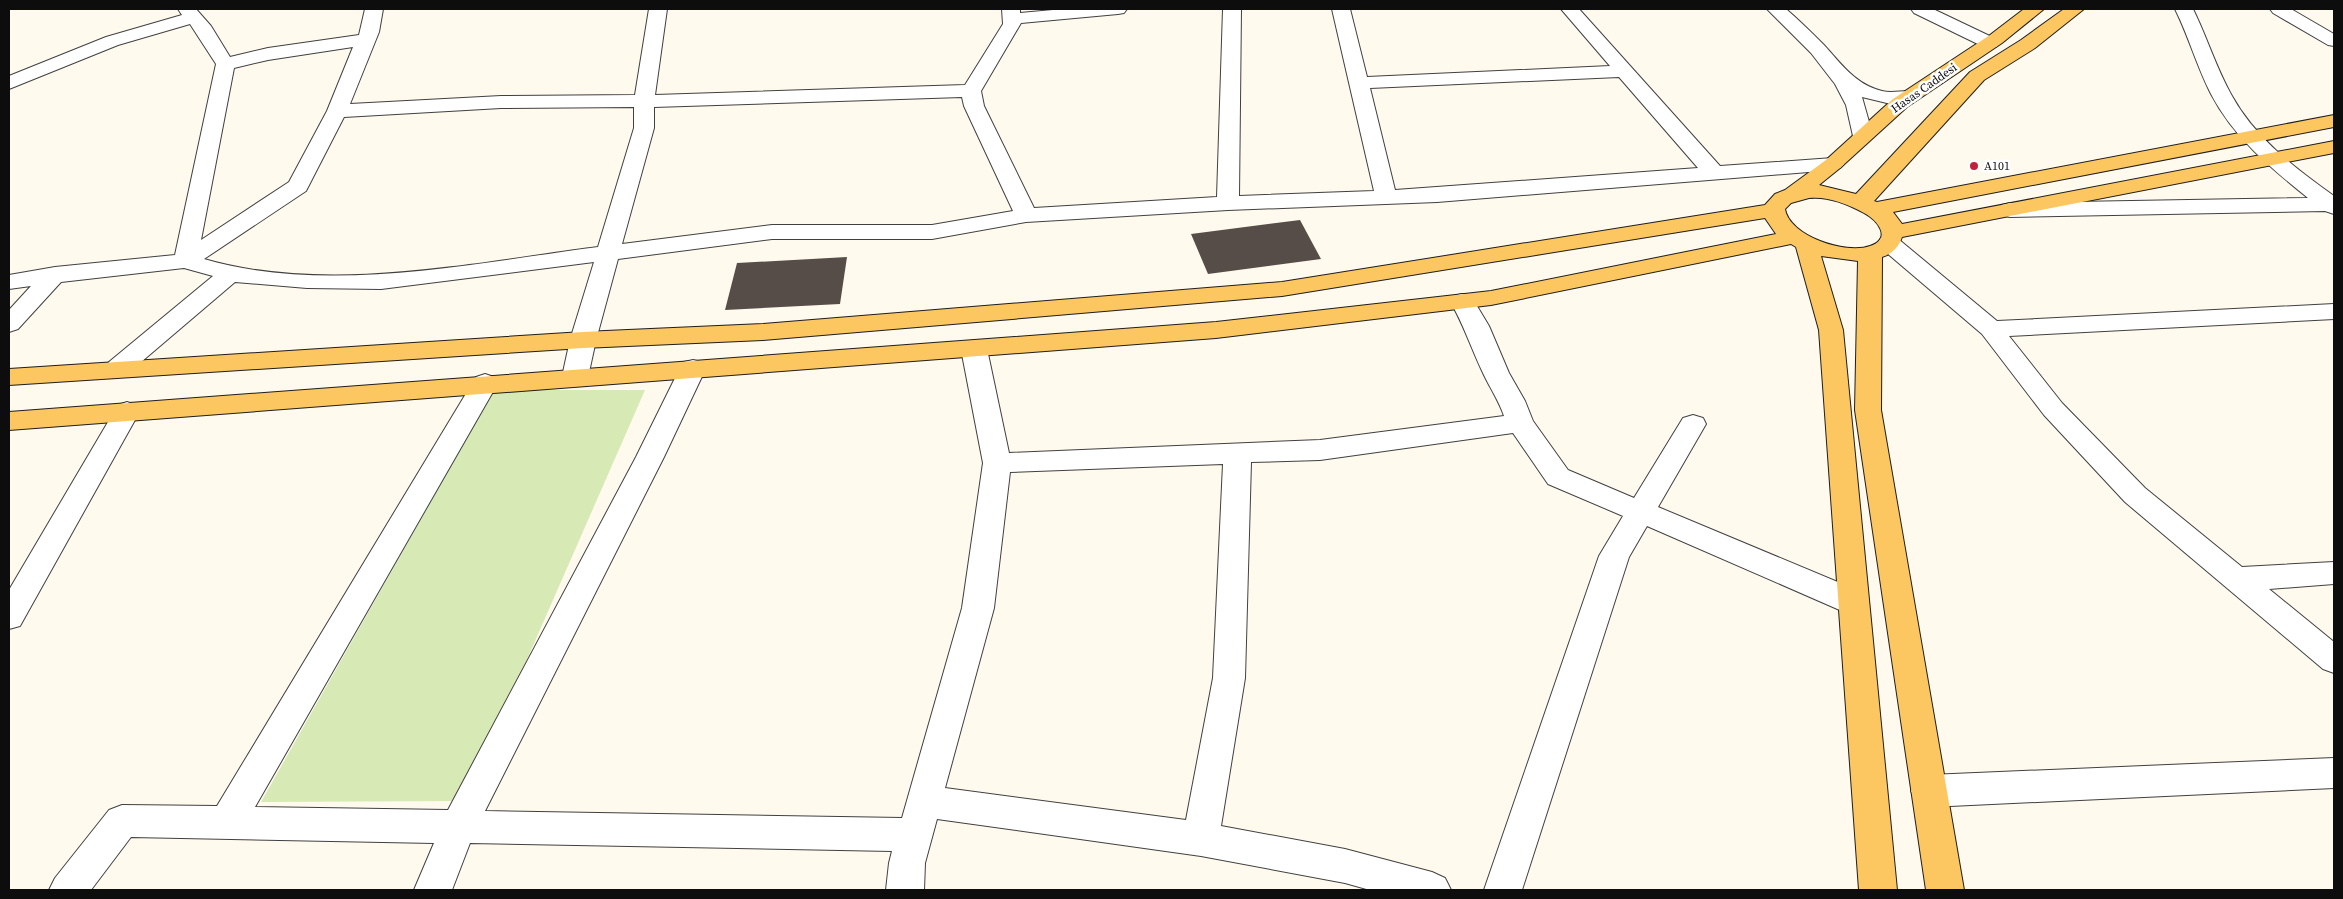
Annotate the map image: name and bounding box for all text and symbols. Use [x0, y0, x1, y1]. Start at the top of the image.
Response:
street label: Hasas Caddesi [1888, 59, 1960, 117]
place label: A101 [1984, 158, 2010, 174]
marker: A101 [1968, 160, 1980, 172]

